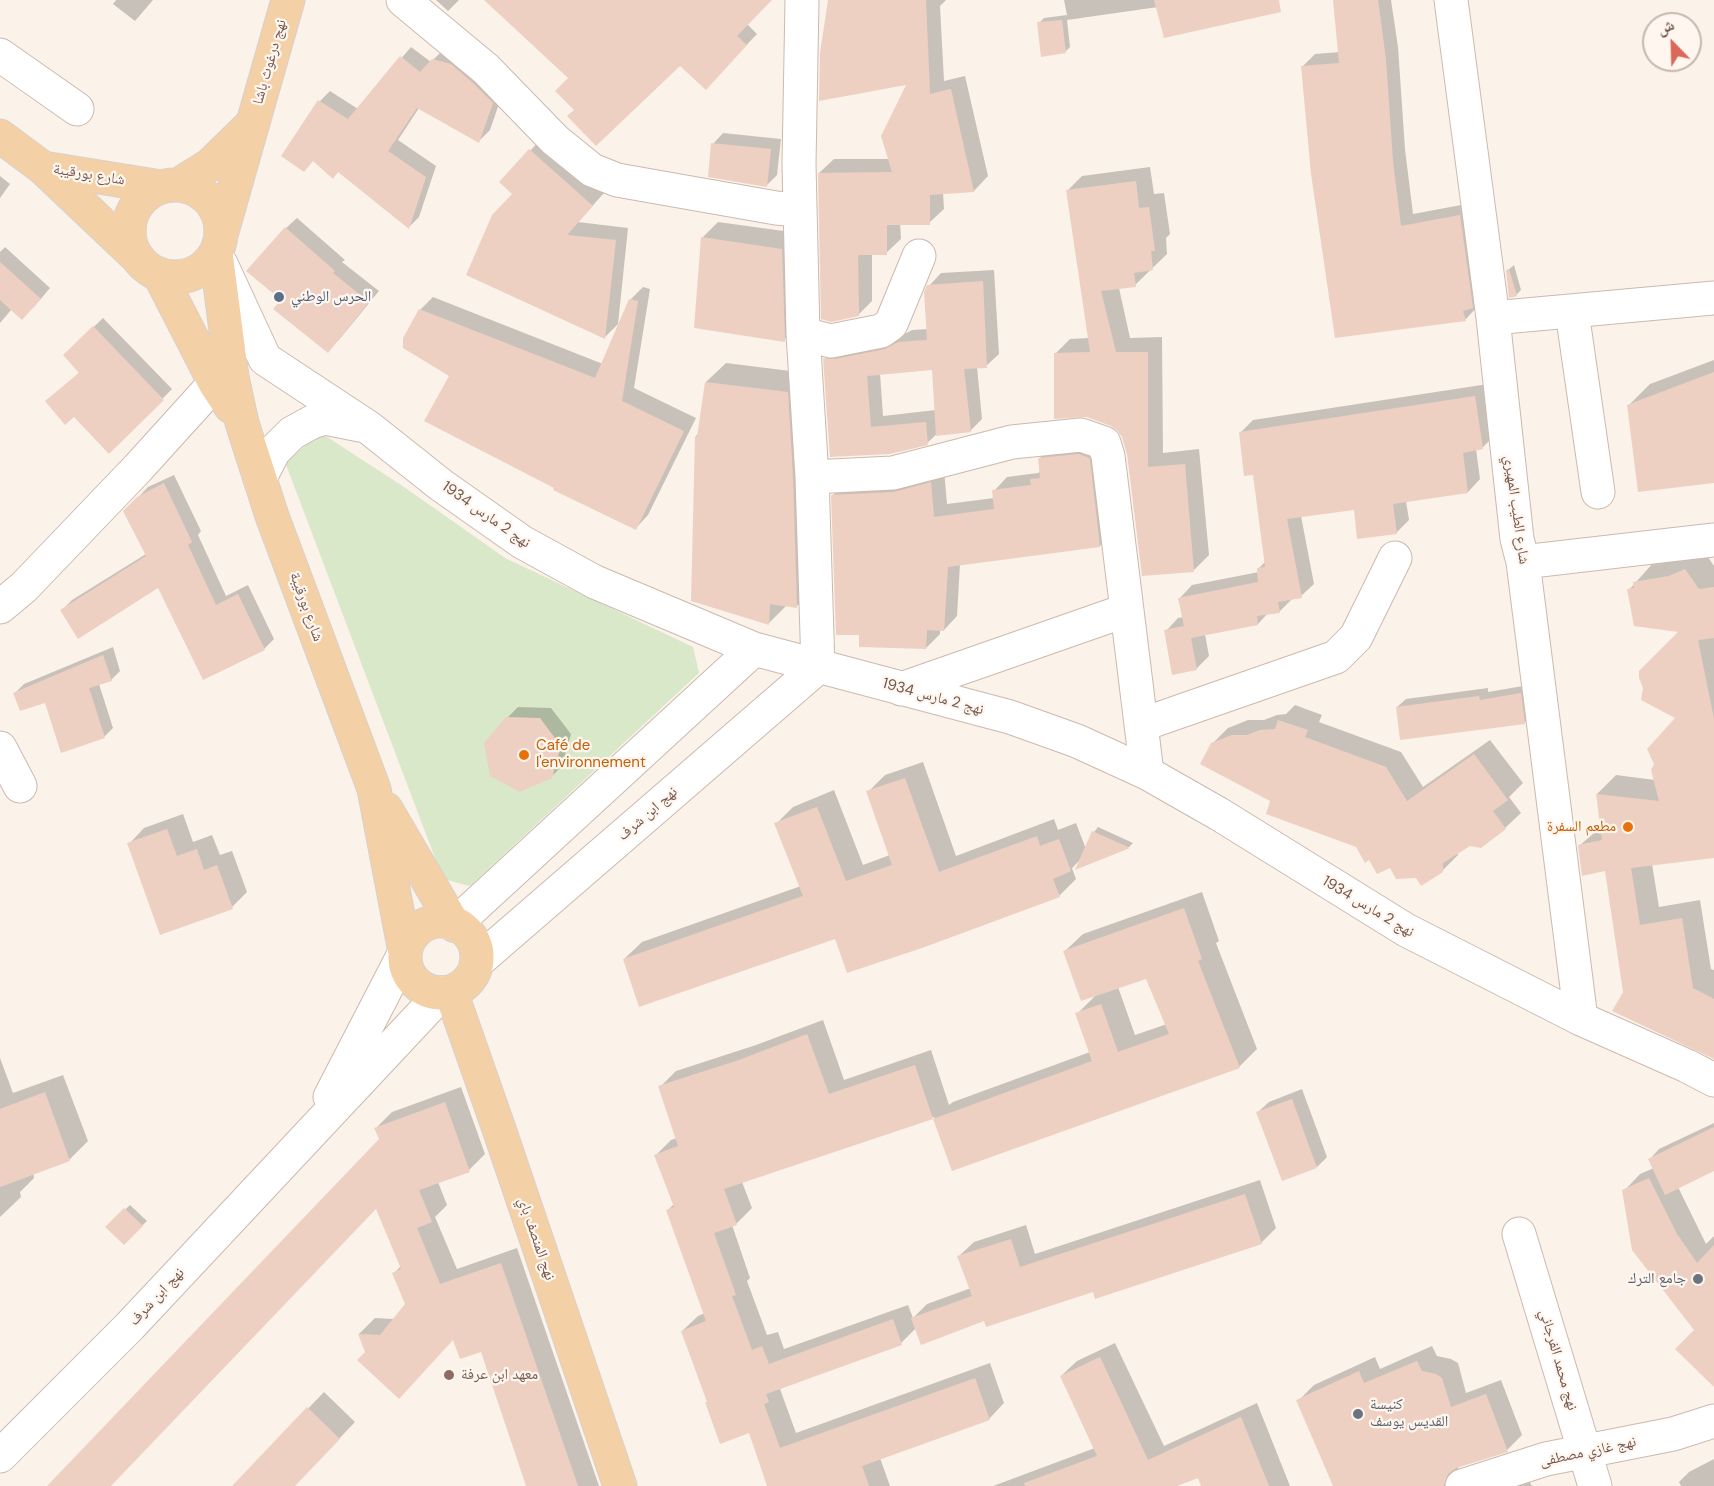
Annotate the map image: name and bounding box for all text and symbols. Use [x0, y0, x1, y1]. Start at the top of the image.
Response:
north arrow [1642, 12, 1702, 72]
text: ش [1654, 14, 1677, 40]
street label: نهج درغوث باشا [249, 17, 291, 107]
street label: شارع بورقيبة [52, 160, 126, 190]
place label: الحرس الوطني [291, 288, 371, 306]
marker: الحرس الوطني [272, 290, 286, 304]
street label: شارع الطيب المهيري [1499, 454, 1533, 566]
street label: نهج 2 مارس 1934 [438, 478, 534, 552]
street label: شارع بورقيبة [285, 570, 327, 644]
street label: نهج 2 مارس 1934 [881, 675, 985, 719]
place label: Café de l'environnement [536, 737, 646, 772]
marker: Café de l'environnement [517, 748, 531, 762]
street label: نهج ابن شرف [615, 783, 681, 845]
place label: مطعم السفرة [1547, 818, 1616, 836]
marker: مطعم السفرة [1621, 820, 1635, 834]
street label: نهج 2 مارس 1934 [1319, 873, 1417, 941]
street label: نهج المنصف باي [513, 1195, 559, 1283]
street label: نهج ابن شرف [126, 1264, 188, 1330]
place label: جامع الترك [1628, 1270, 1686, 1288]
marker: جامع الترك [1691, 1272, 1705, 1286]
street label: نهج محمد الفرجاني [1535, 1307, 1581, 1413]
place label: معهد ابن عرفة [461, 1366, 538, 1384]
marker: معهد ابن عرفة [442, 1368, 456, 1382]
place label: كنيسة القديس يوسف [1370, 1396, 1448, 1431]
marker: كنيسة القديس يوسف [1351, 1407, 1365, 1421]
street label: نهج غازي مصطفى [1538, 1433, 1638, 1471]

